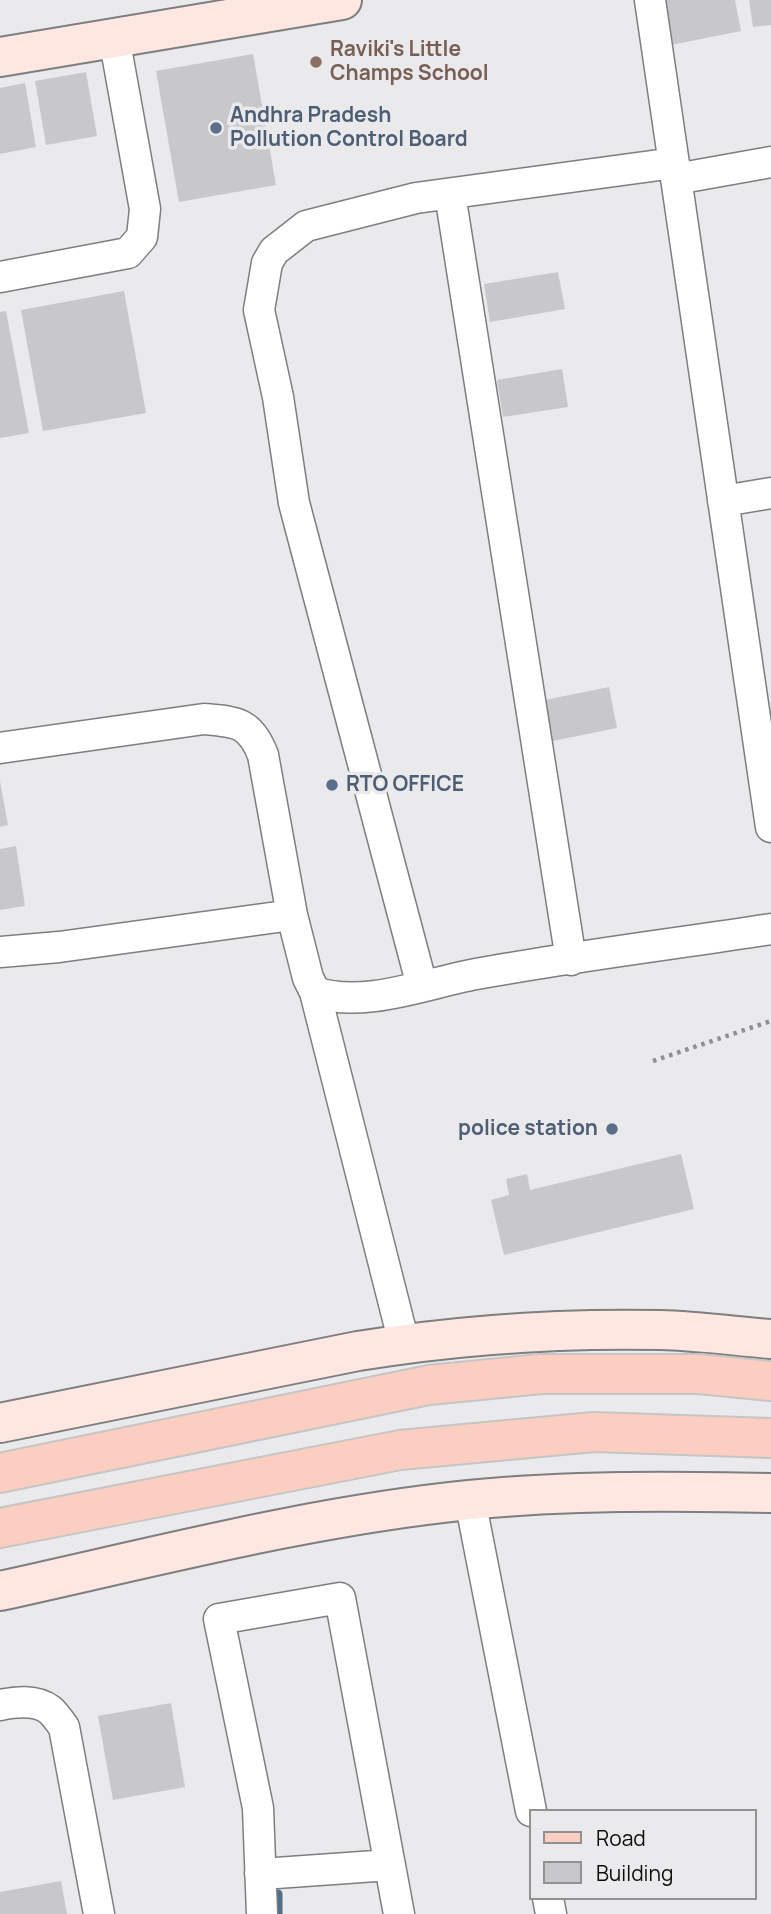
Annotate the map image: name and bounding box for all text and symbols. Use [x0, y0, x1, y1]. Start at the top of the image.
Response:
place label: Raviki's Little Champs School [330, 37, 489, 87]
marker: Raviki's Little Champs School [308, 54, 324, 70]
place label: Andhra Pradesh Pollution Control Board [230, 103, 468, 153]
marker: Andhra Pradesh Pollution Control Board [208, 120, 224, 136]
place label: RTO OFFICE [346, 772, 464, 798]
marker: RTO OFFICE [324, 777, 340, 793]
place label: police station [458, 1116, 598, 1142]
marker: police station [604, 1121, 620, 1137]
legend [530, 1809, 757, 1900]
text: Road [596, 1824, 646, 1852]
text: Building [596, 1859, 673, 1887]

